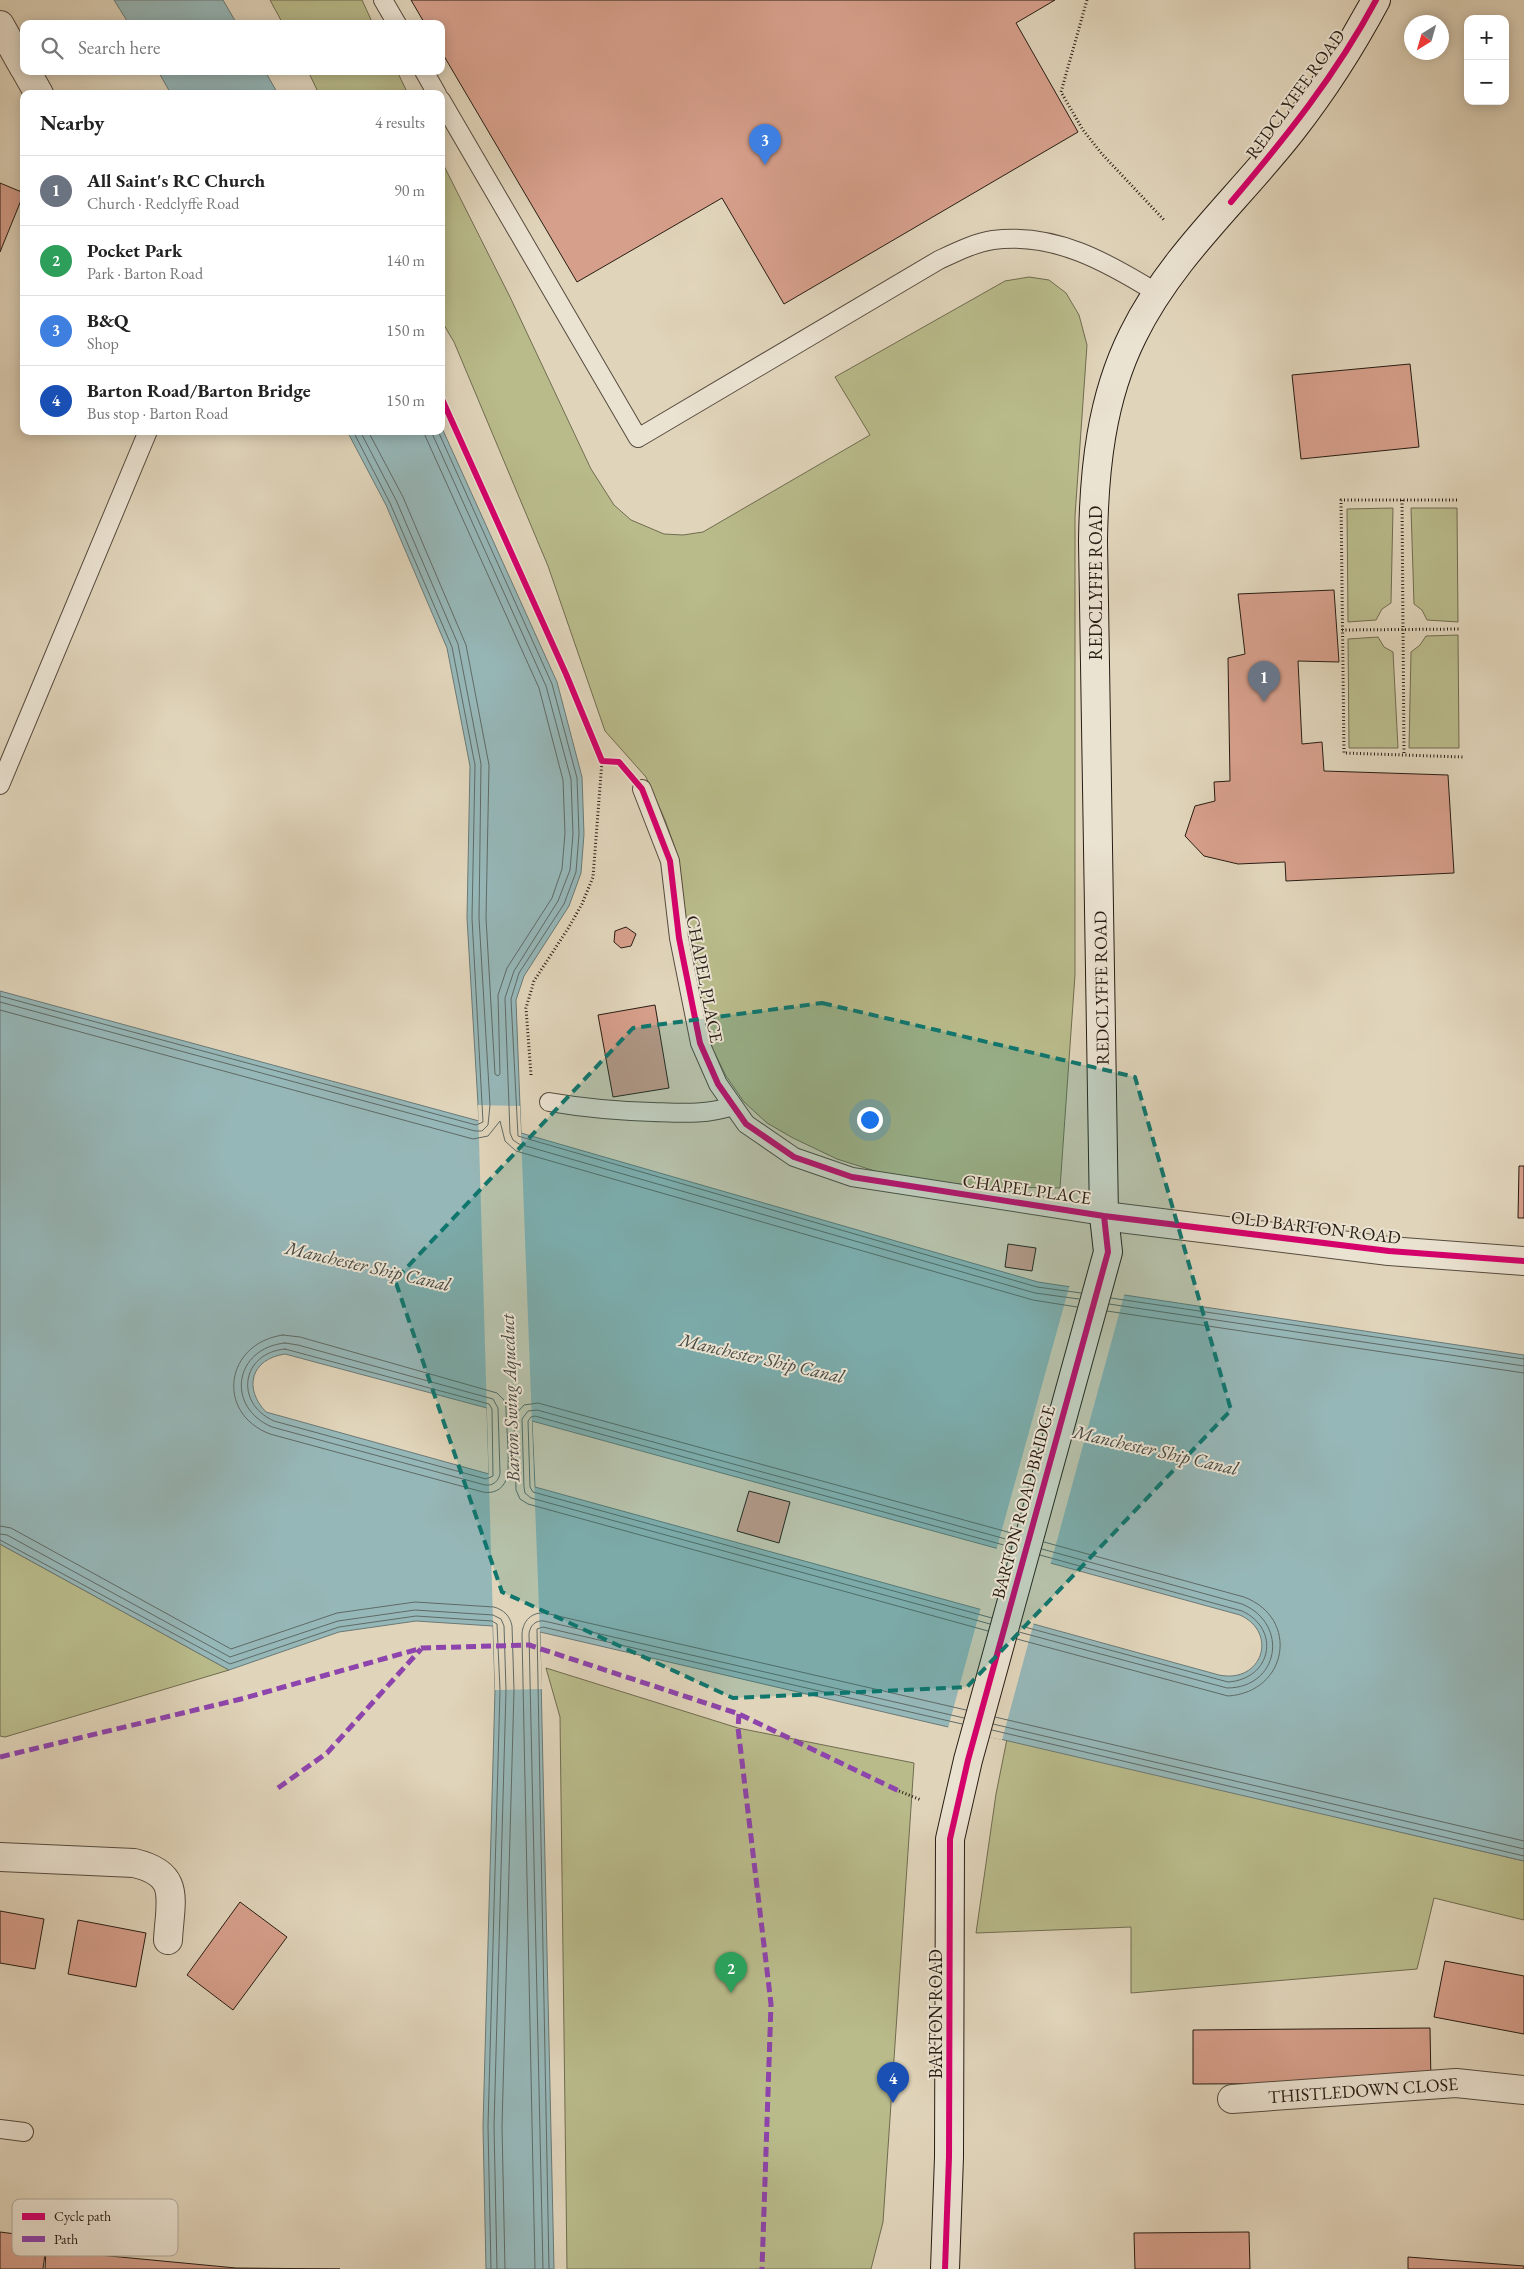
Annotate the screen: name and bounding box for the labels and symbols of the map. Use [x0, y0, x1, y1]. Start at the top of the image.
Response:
north arrow [1404, 15, 1449, 60]
street label: REDCLYFFE ROAD [1240, 25, 1350, 163]
pin: 3 [749, 124, 781, 165]
street label: REDCLYFFE ROAD [1084, 506, 1107, 660]
pin: 1 [1248, 661, 1280, 702]
street label: REDCLYFFE ROAD [1088, 911, 1114, 1065]
street label: CHAPEL PLACE [681, 913, 729, 1045]
your location [857, 1107, 883, 1133]
street label: CHAPEL PLACE [961, 1169, 1093, 1209]
street label: OLD BARTON ROAD [1230, 1205, 1402, 1249]
water label: Manchester Ship Canal [282, 1235, 453, 1297]
water label: Barton Swing Aqueduct [495, 1312, 526, 1484]
water label: Manchester Ship Canal [676, 1327, 847, 1389]
street label: BARTON ROAD BRIDGE [986, 1403, 1060, 1601]
water label: Manchester Ship Canal [1070, 1419, 1241, 1481]
street label: BARTON ROAD [924, 1949, 947, 2079]
pin: 2 [715, 1952, 747, 1993]
pin: 4 [877, 2062, 909, 2103]
street label: THISTLEDOWN CLOSE [1267, 2072, 1459, 2108]
legend [12, 2199, 178, 2256]
text: Cycle path [54, 2207, 111, 2225]
text: Path [54, 2230, 78, 2248]

